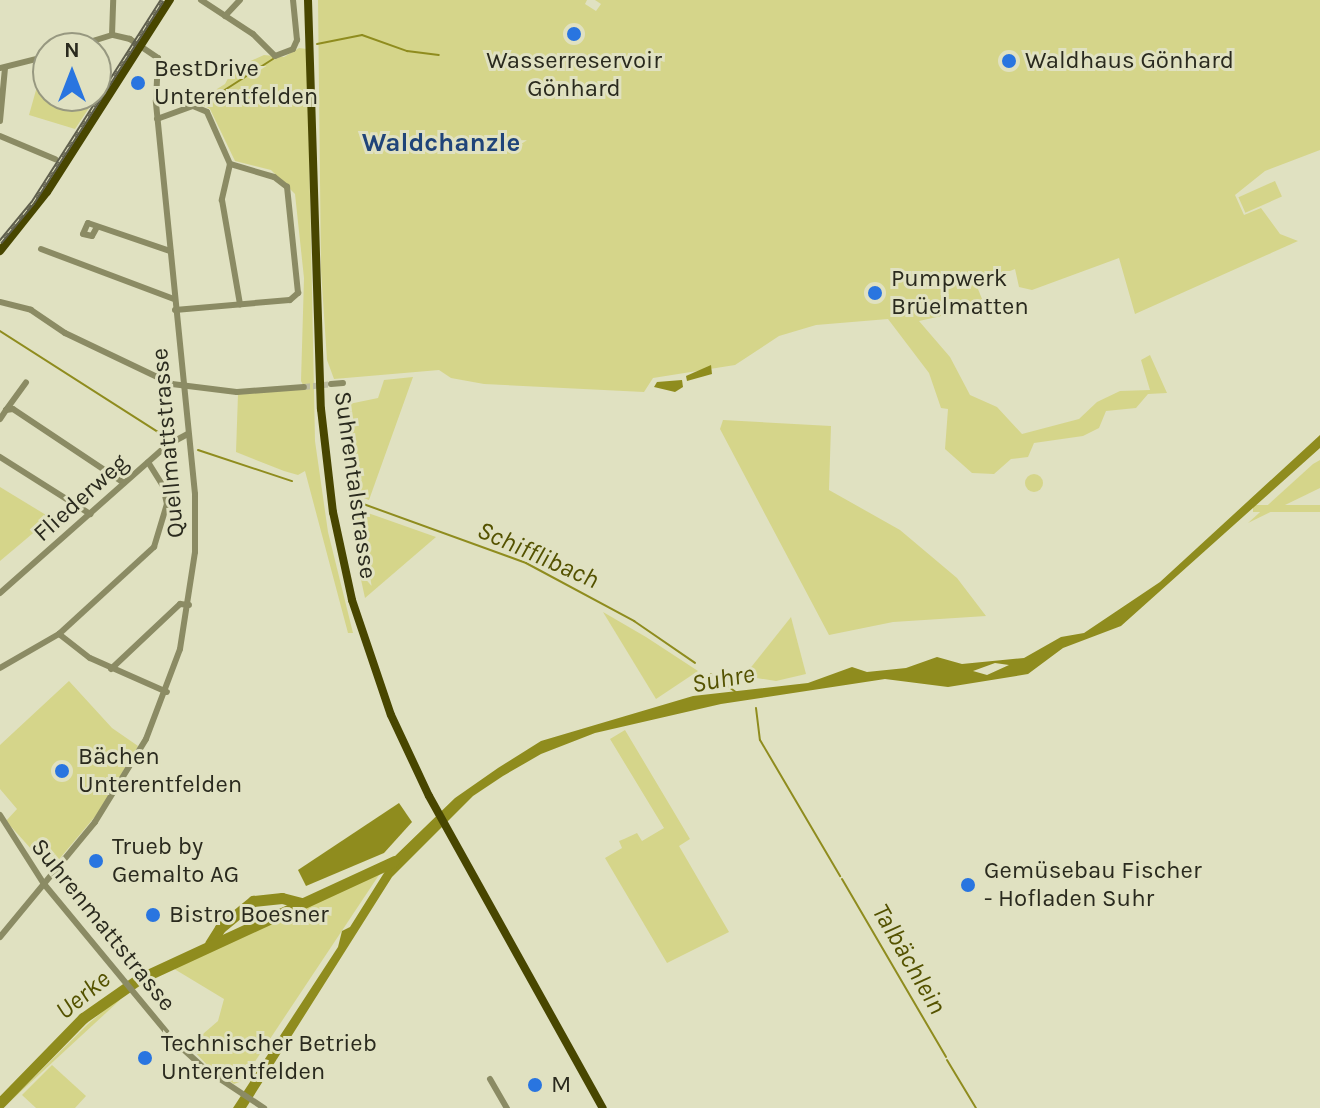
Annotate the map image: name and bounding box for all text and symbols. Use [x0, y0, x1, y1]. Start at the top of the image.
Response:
marker: Wasserreservoir Gönhard [565, 25, 583, 43]
north arrow [32, 32, 112, 112]
text: N [64, 37, 80, 63]
place label: Wasserreservoir Gönhard [486, 47, 662, 103]
place label: Waldhaus Gönhard [1025, 47, 1234, 75]
marker: Waldhaus Gönhard [1000, 52, 1018, 70]
place label: BestDrive Unterentfelden [154, 55, 318, 111]
marker: BestDrive Unterentfelden [129, 74, 147, 92]
district label: Waldchanzle [362, 127, 520, 159]
place label: Pumpwerk Brüelmatten [891, 265, 1029, 321]
marker: Pumpwerk Brüelmatten [866, 284, 884, 302]
street label: Quellmattstrasse [145, 347, 191, 539]
street label: Suhrentalstrasse [328, 389, 382, 581]
street label: Fliederweg [28, 448, 134, 548]
water label: Schifflibach [472, 514, 604, 596]
water label: Suhre [689, 658, 757, 700]
place label: Bächen Unterentfelden [78, 743, 242, 799]
marker: Bächen Unterentfelden [53, 762, 71, 780]
street label: Suhrenmattstrasse [25, 833, 181, 1017]
place label: Trueb by Gemalto AG [112, 833, 239, 889]
marker: Trueb by Gemalto AG [87, 852, 105, 870]
place label: Gemüsebau Fischer - Hofladen Suhr [984, 857, 1202, 913]
marker: Gemüsebau Fischer - Hofladen Suhr [959, 876, 977, 894]
water label: Talbächlein [865, 898, 953, 1020]
place label: Bistro Boesner [169, 901, 329, 929]
marker: Bistro Boesner [144, 906, 162, 924]
water label: Uerke [49, 964, 117, 1026]
place label: Technischer Betrieb Unterentfelden [161, 1030, 377, 1086]
marker: Technischer Betrieb Unterentfelden [136, 1049, 154, 1067]
place label: M [551, 1071, 571, 1099]
marker: M [526, 1076, 544, 1094]

